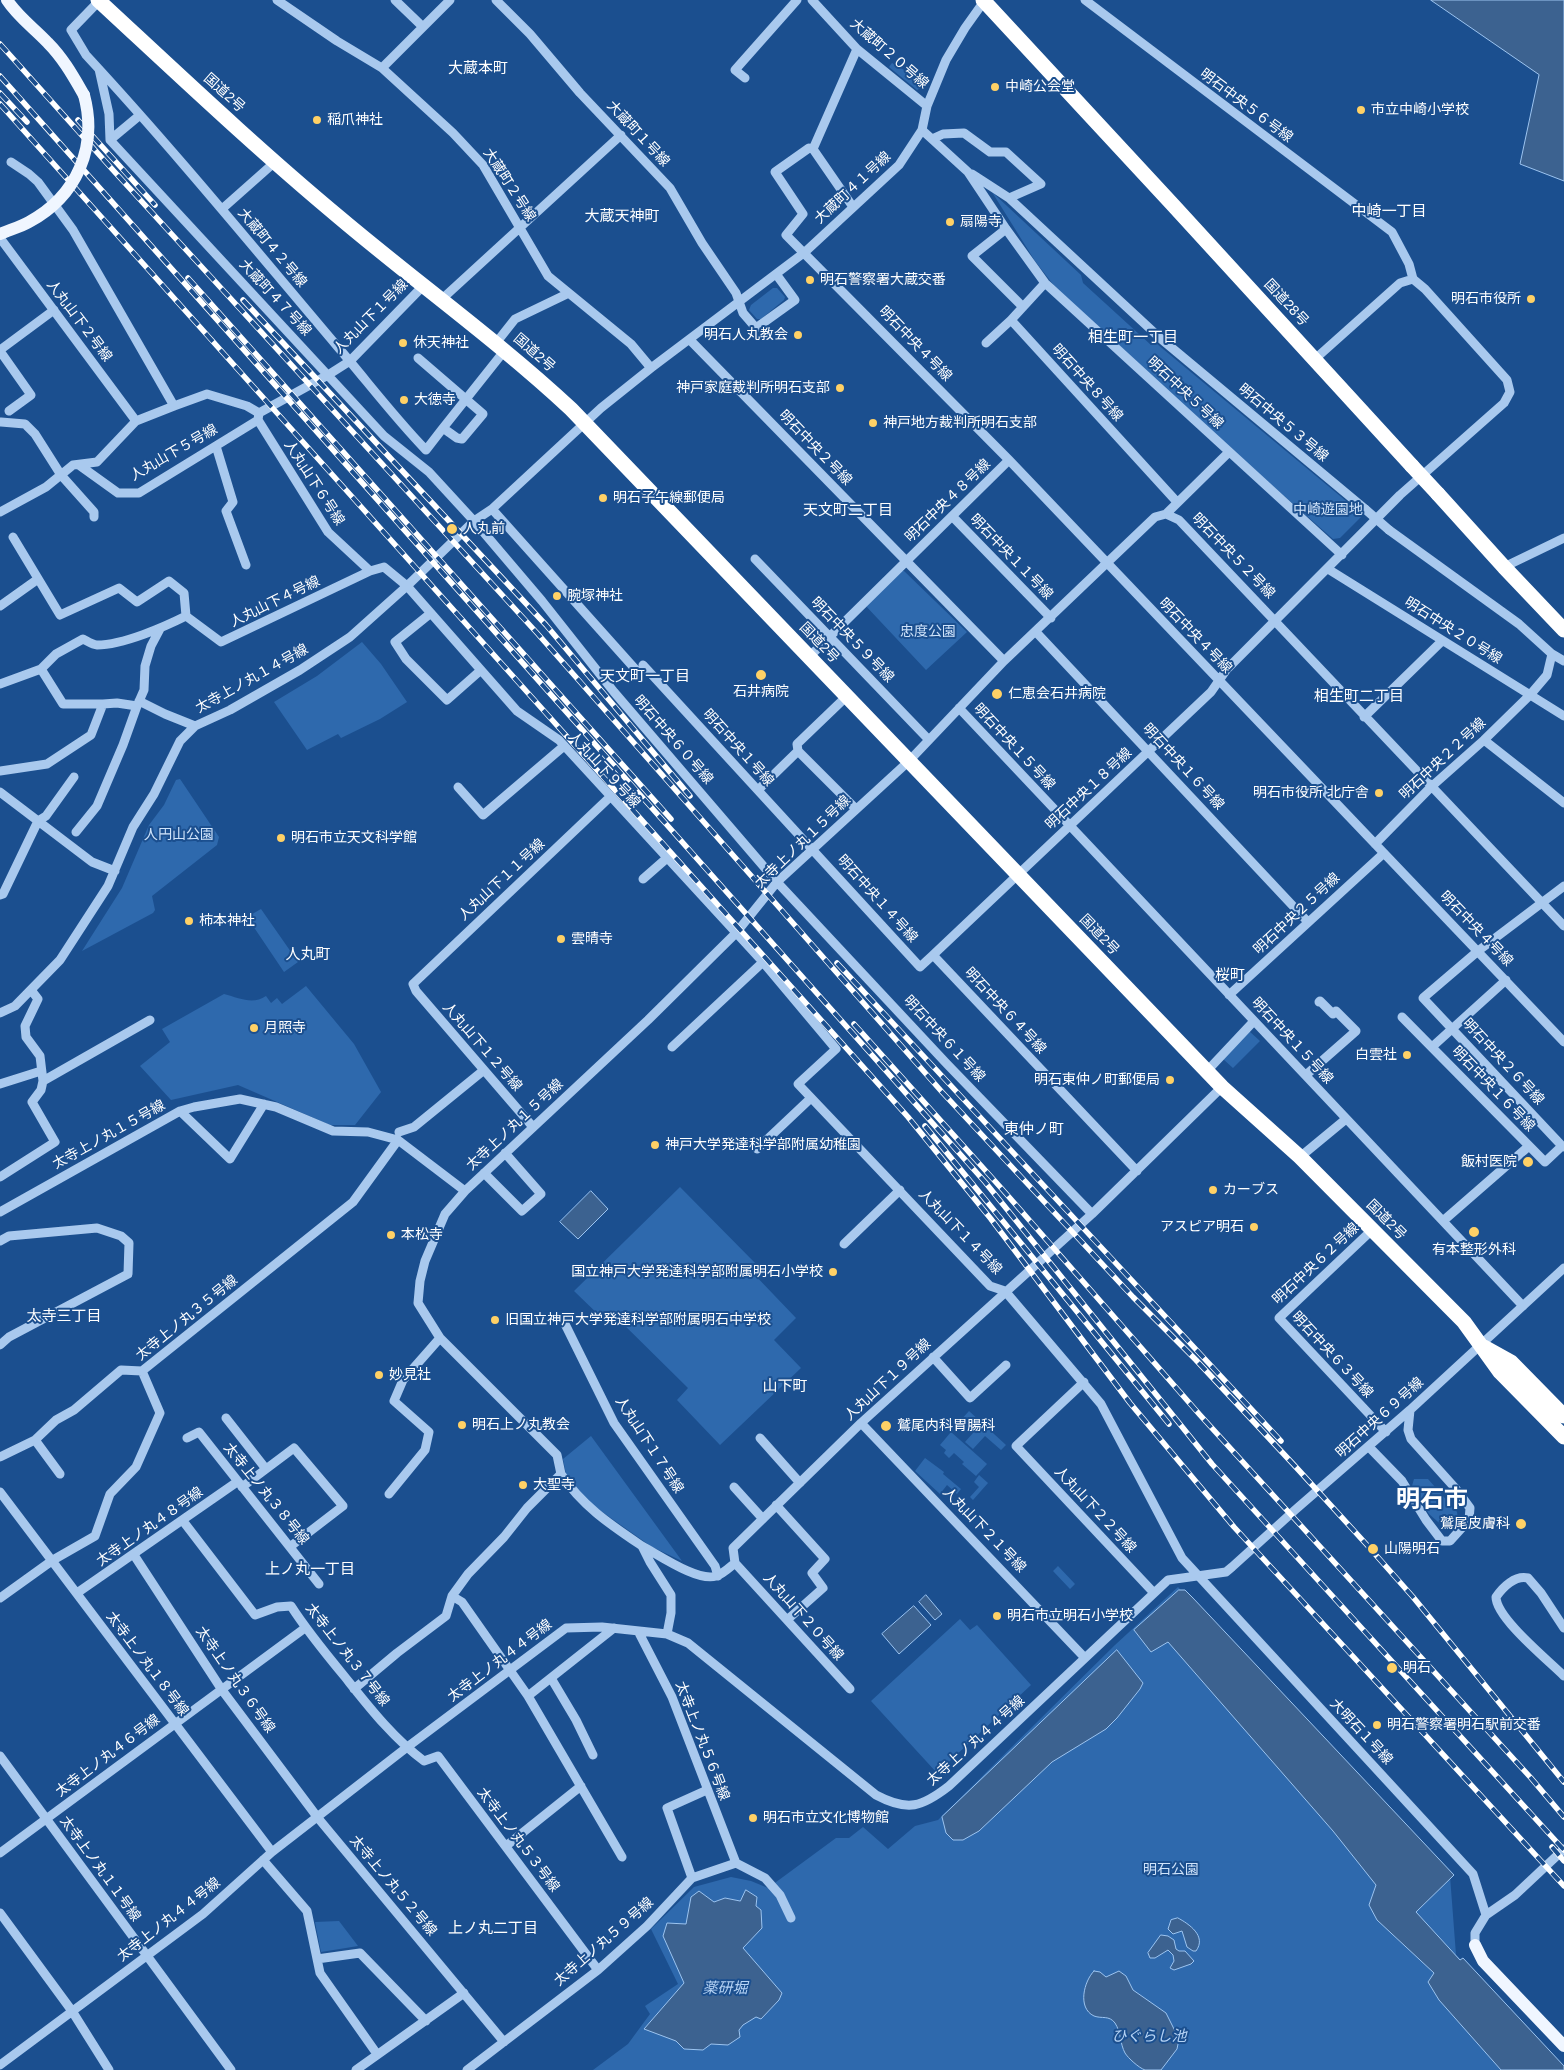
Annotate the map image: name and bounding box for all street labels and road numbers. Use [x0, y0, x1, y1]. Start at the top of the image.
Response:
street label: 大蔵町２０号線 [847, 16, 931, 92]
street label: 明石中央５６号線 [1196, 66, 1296, 146]
street label: 国道2号 [200, 70, 248, 116]
street label: 大蔵町１号線 [603, 98, 673, 170]
street label: 大蔵町２号線 [479, 145, 539, 225]
street label: 大蔵町４１号線 [811, 148, 895, 228]
street label: 大蔵町４２号線 [234, 205, 310, 291]
street label: 大蔵町４７号線 [235, 256, 315, 340]
street label: 人丸山下１号線 [330, 276, 412, 358]
street label: 国道28号 [1260, 276, 1312, 330]
street label: 人丸山下２号線 [43, 277, 115, 365]
street label: 明石中央４号線 [875, 303, 955, 385]
street label: 国道2号 [510, 330, 558, 376]
street label: 明石中央８号線 [1048, 341, 1126, 425]
street label: 明石中央５号線 [1143, 353, 1227, 433]
street label: 明石中央５３号線 [1235, 381, 1331, 465]
street label: 明石中央２号線 [775, 407, 855, 489]
street label: 人丸山下５号線 [127, 421, 221, 485]
street label: 人丸山下６号線 [280, 437, 348, 529]
street label: 明石中央４８号線 [902, 456, 994, 546]
street label: 明石中央５２号線 [1188, 510, 1278, 602]
street label: 明石中央１１号線 [966, 511, 1056, 603]
street label: 人丸山下４号線 [227, 573, 323, 631]
street label: 明石中央５９号線 [807, 594, 897, 686]
street label: 明石中央２０号線 [1401, 594, 1505, 668]
street label: 明石中央４号線 [1155, 595, 1235, 677]
street label: 国道2号 [796, 619, 842, 667]
street label: 太寺上ノ丸１４号線 [193, 641, 311, 717]
street label: 明石中央６０号線 [630, 692, 716, 788]
street label: 明石中央１５号線 [970, 700, 1058, 794]
street label: 明石中央１号線 [699, 706, 777, 790]
street label: 明石中央２２号線 [1396, 715, 1490, 803]
street label: 明石中央１６号線 [1139, 720, 1227, 814]
street label: 人丸山下９号線 [564, 728, 644, 812]
street label: 明石中央１８号線 [1042, 745, 1136, 833]
street label: 太寺上ノ丸１５号線 [752, 792, 854, 892]
street label: 人丸山下１１号線 [455, 836, 549, 924]
street label: 明石中央１４号線 [833, 852, 921, 946]
street label: 明石中央２５号線 [1250, 870, 1344, 958]
street label: 明石中央４号線 [1436, 888, 1516, 970]
street label: 国道2号 [1076, 911, 1122, 959]
street label: 明石中央６４号線 [961, 964, 1049, 1058]
street label: 明石中央６１号線 [900, 992, 988, 1086]
street label: 明石中央１５号線 [1248, 994, 1336, 1088]
street label: 人丸山下１２号線 [439, 999, 525, 1095]
street label: 明石中央２６号線 [1459, 1015, 1547, 1109]
street label: 明石中央１６号線 [1448, 1043, 1538, 1135]
street label: 太寺上ノ丸１５号線 [463, 1076, 567, 1174]
street label: 太寺上ノ丸１５号線 [50, 1097, 168, 1173]
street label: 人丸山下１４号線 [915, 1186, 1005, 1278]
street label: 国道2号 [1362, 1196, 1410, 1244]
street label: 明石中央６２号線 [1269, 1220, 1363, 1308]
street label: 太寺上ノ丸３５号線 [133, 1272, 241, 1364]
street label: 明石中央６３号線 [1288, 1308, 1376, 1402]
street label: 人丸山下１９号線 [841, 1336, 935, 1424]
street label: 明石中央６９号線 [1333, 1374, 1427, 1462]
street label: 人丸山下１７号線 [611, 1393, 687, 1497]
street label: 太寺上ノ丸３８号線 [220, 1440, 312, 1548]
street label: 人丸山下２２号線 [1051, 1463, 1139, 1557]
street label: 太寺上ノ丸４８号線 [94, 1484, 206, 1570]
street label: 人丸山下２１号線 [939, 1484, 1029, 1576]
street label: 人丸山下２０号線 [759, 1570, 847, 1664]
street label: 太寺上ノ丸３７号線 [302, 1600, 392, 1710]
street label: 太寺上ノ丸１８号線 [102, 1609, 192, 1719]
street label: 太寺上ノ丸４４号線 [445, 1616, 555, 1706]
street label: 太寺上ノ丸３６号線 [192, 1624, 278, 1736]
street label: 太寺上ノ丸５６号線 [672, 1679, 732, 1803]
street label: 太寺上ノ丸４４号線 [924, 1693, 1028, 1789]
street label: 大明石１号線 [1326, 1696, 1396, 1768]
street label: 太寺上ノ丸４６号線 [53, 1711, 163, 1801]
street label: 太寺上ノ丸５３号線 [473, 1785, 563, 1895]
street label: 太寺上ノ丸１１号線 [56, 1813, 144, 1925]
street label: 太寺上ノ丸５２号線 [346, 1832, 440, 1940]
street label: 太寺上ノ丸４４号線 [114, 1875, 224, 1965]
street label: 太寺上ノ丸５９号線 [551, 1894, 657, 1990]

